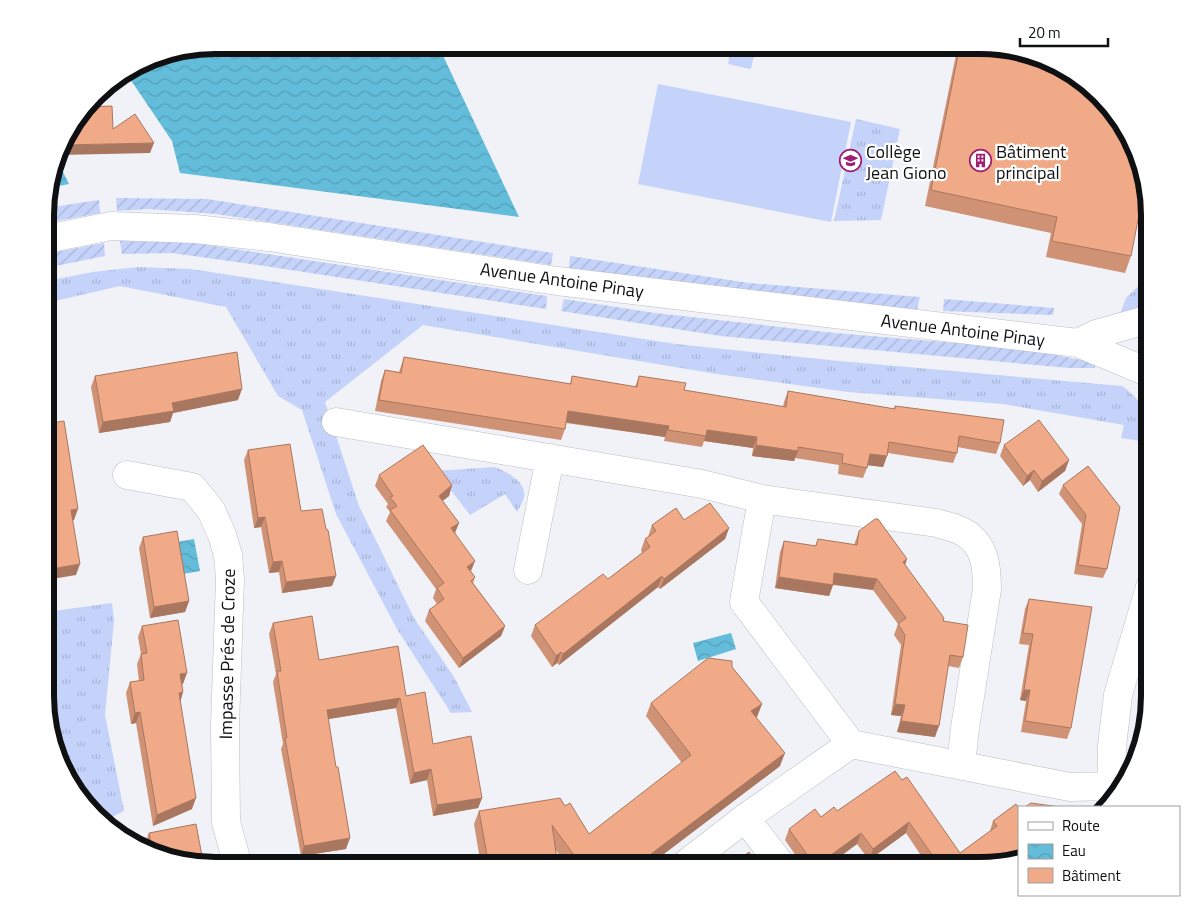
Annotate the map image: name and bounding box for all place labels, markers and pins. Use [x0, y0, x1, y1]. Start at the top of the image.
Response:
place label: Collège Jean Giono [866, 138, 947, 186]
place label: Bâtiment principal [996, 138, 1067, 186]
school or university icon: Collège Jean Giono [838, 149, 862, 173]
building icon: Bâtiment principal [968, 149, 992, 173]

